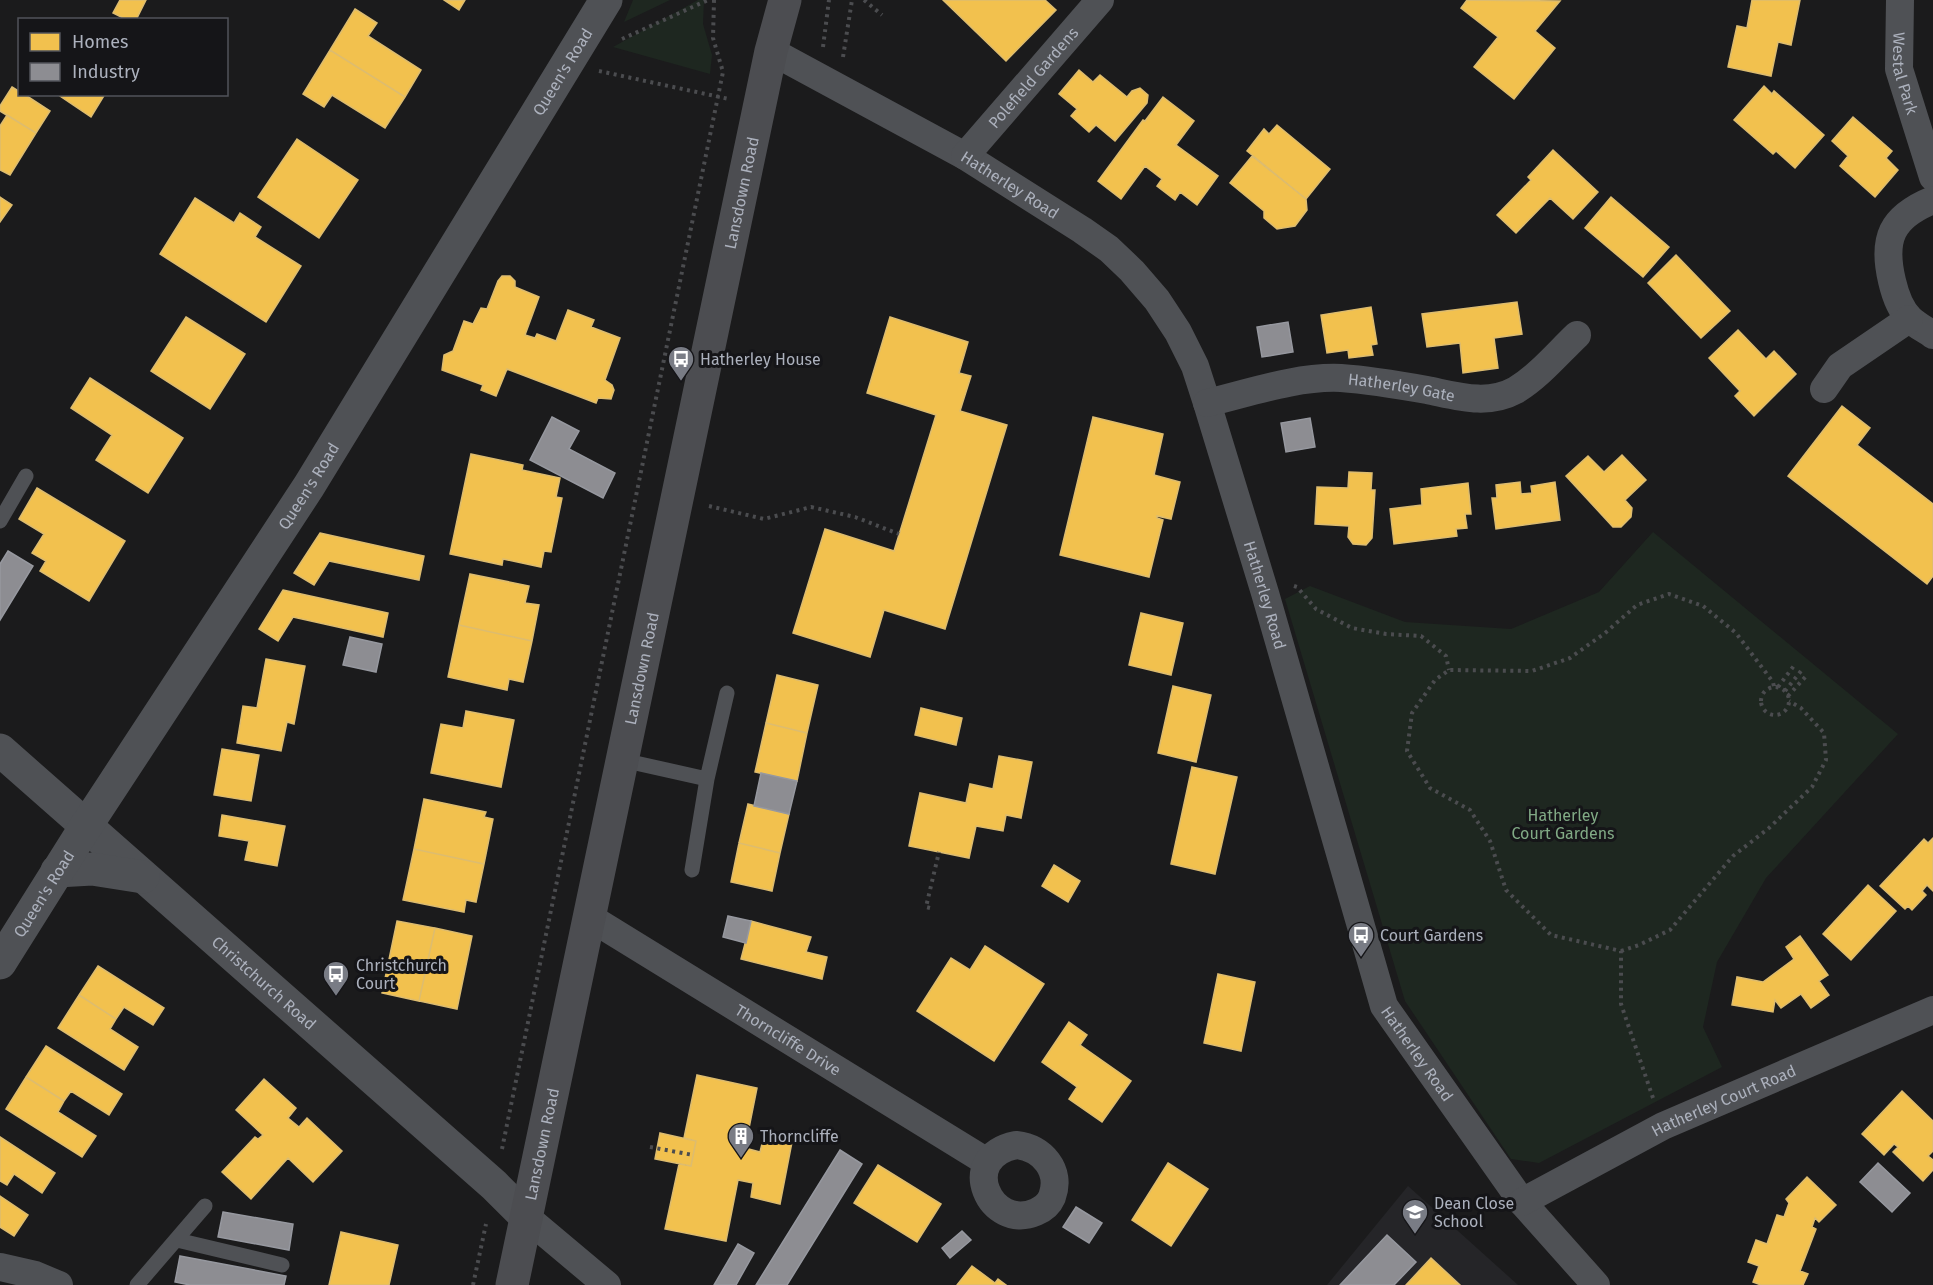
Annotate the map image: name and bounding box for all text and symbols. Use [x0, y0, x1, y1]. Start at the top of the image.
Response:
legend [18, 18, 228, 96]
street label: Polefield Gardens [984, 23, 1082, 132]
street label: Queen's Road [529, 25, 597, 119]
text: Homes [72, 31, 128, 53]
street label: Westal Park [1889, 32, 1922, 118]
text: Industry [72, 61, 140, 83]
street label: Lansdown Road [721, 135, 763, 251]
street label: Hatherley Road [957, 147, 1062, 223]
bus stop icon: Hatherley House [666, 344, 696, 382]
place label: Hatherley House [700, 350, 821, 369]
street label: Hatherley Gate [1347, 370, 1457, 406]
street label: Queen's Road [274, 439, 343, 533]
street label: Hatherley Road [1240, 539, 1290, 652]
street label: Lansdown Road [621, 611, 663, 726]
park label: Hatherley Court Gardens [1511, 806, 1615, 843]
street label: Queen's Road [10, 847, 78, 941]
bus stop icon: Court Gardens [1346, 920, 1376, 958]
place label: Court Gardens [1380, 926, 1483, 945]
street label: Christchurch Road [208, 932, 320, 1034]
place label: Christchurch Court [356, 956, 447, 993]
bus stop icon: Christchurch Court [321, 959, 351, 997]
street label: Thorncliffe Drive [732, 1000, 844, 1080]
street label: Hatherley Road [1377, 1003, 1457, 1105]
street label: Hatherley Court Road [1648, 1061, 1799, 1140]
street label: Lansdown Road [521, 1086, 563, 1202]
building icon: Thorncliffe [726, 1121, 756, 1159]
place label: Thorncliffe [760, 1127, 839, 1146]
place label: Dean Close School [1434, 1194, 1514, 1231]
school or university icon: Dean Close School [1400, 1197, 1430, 1235]

